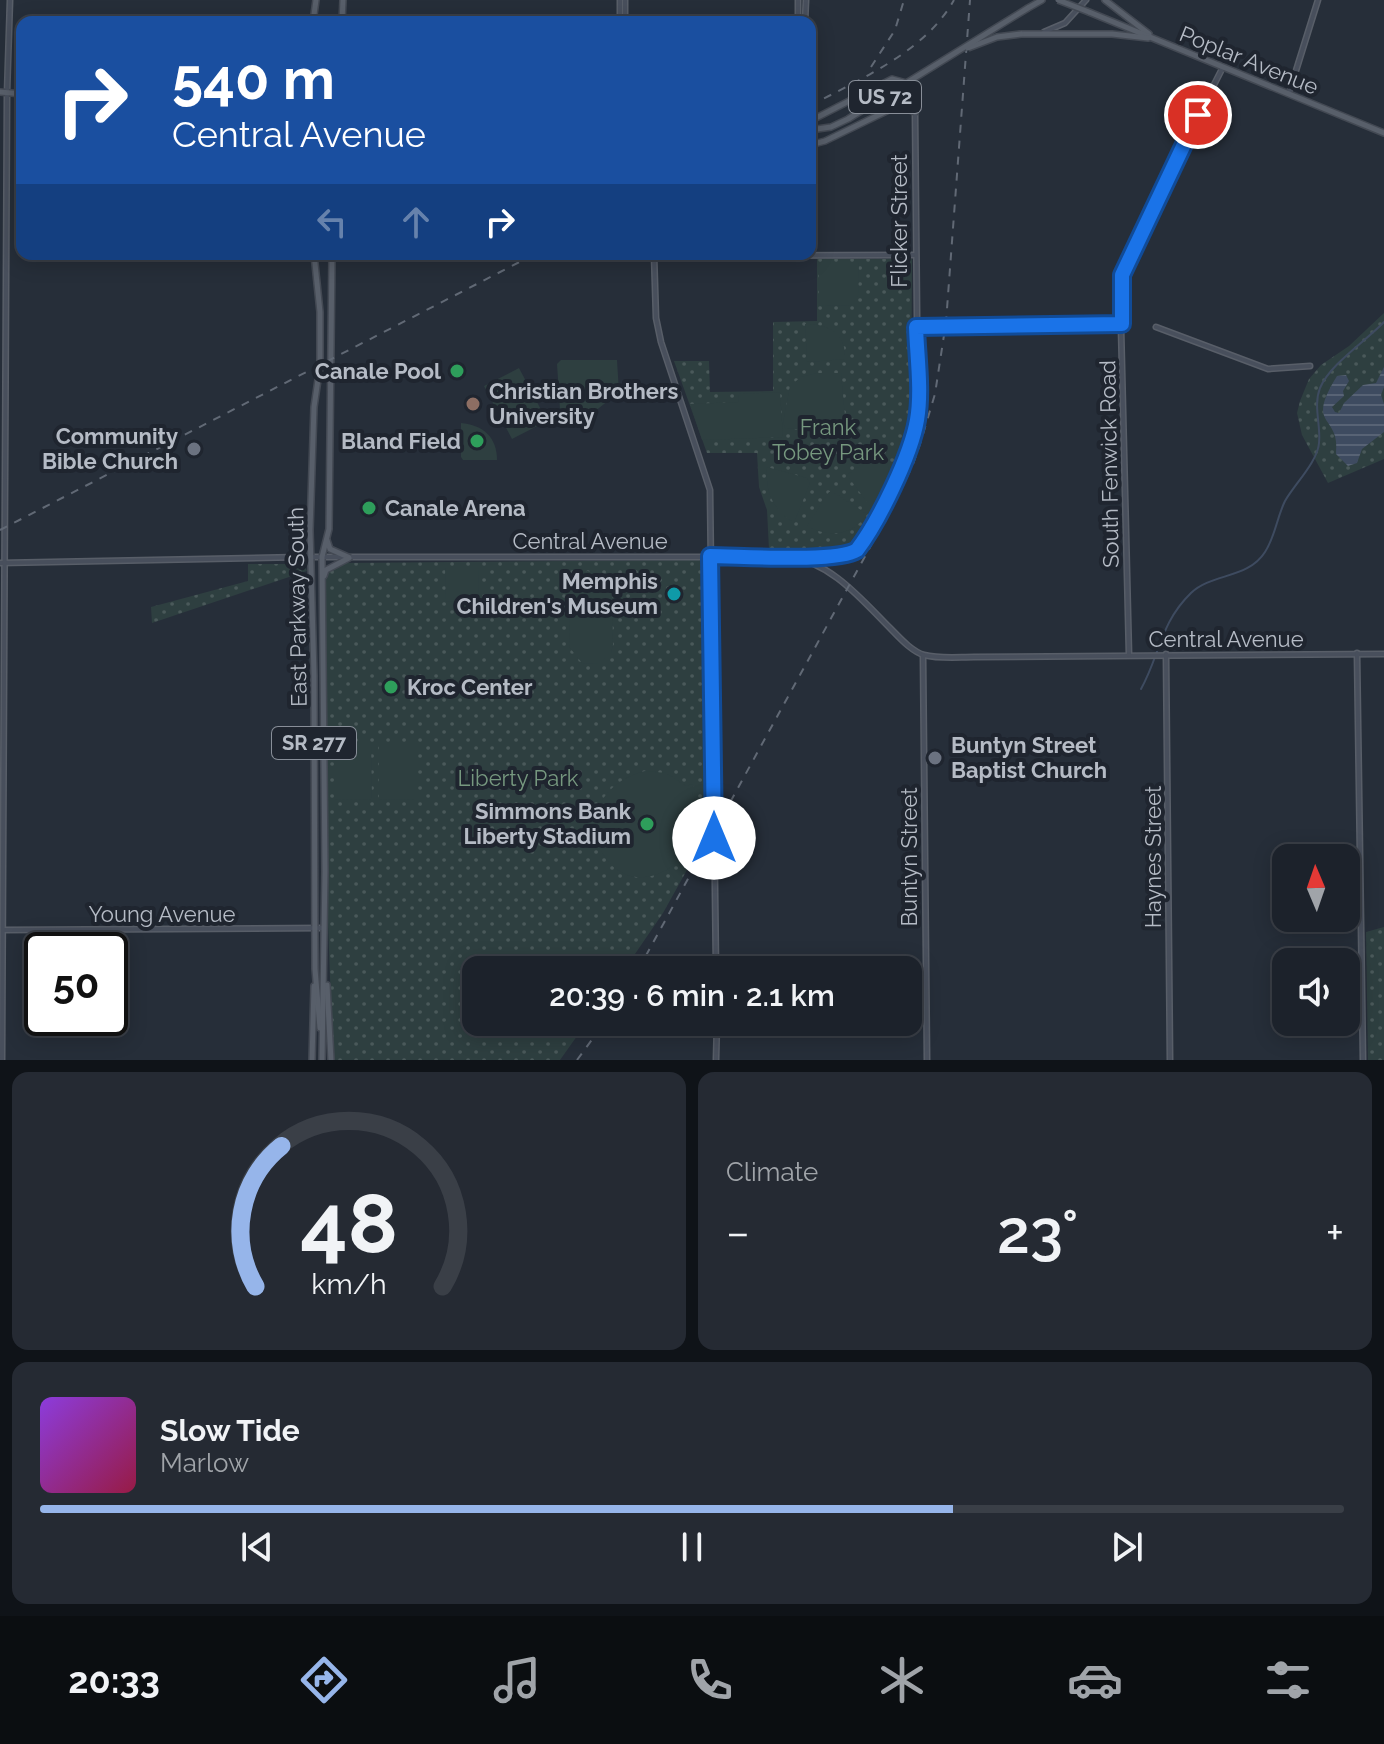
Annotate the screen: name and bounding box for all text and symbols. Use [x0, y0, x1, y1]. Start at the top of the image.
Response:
street label: Poplar Avenue [1176, 20, 1322, 100]
text: 540 m [172, 46, 335, 112]
icon: right [40, 48, 144, 152]
road number: US 72 [849, 81, 921, 113]
pin [1164, 81, 1232, 149]
icon: arrive [1176, 93, 1220, 137]
text: Central Avenue [172, 113, 426, 155]
street label: Flicker Street [886, 154, 912, 288]
icon: left [310, 200, 354, 244]
icon: ahead [394, 200, 438, 244]
icon: right [478, 200, 522, 244]
place label: Canale Pool [315, 358, 442, 384]
street label: South Fenwick Road [1094, 360, 1124, 568]
marker: Canale Pool [448, 362, 466, 380]
place label: Christian Brothers University [489, 378, 678, 429]
marker: Christian Brothers University [464, 395, 482, 413]
park label: Frank Tobey Park [772, 414, 884, 465]
place label: Community Bible Church [42, 423, 178, 474]
place label: Bland Field [341, 428, 461, 454]
marker: Bland Field [468, 432, 486, 450]
marker: Community Bible Church [185, 440, 203, 458]
place label: Canale Arena [385, 495, 526, 521]
marker: Canale Arena [360, 499, 378, 517]
street label: East Parkway South [282, 507, 312, 707]
street label: Central Avenue [512, 528, 668, 554]
place label: Memphis Children's Museum [456, 568, 658, 619]
marker: Memphis Children's Museum [665, 585, 683, 603]
street label: Central Avenue [1148, 626, 1304, 652]
place label: Kroc Center [407, 674, 533, 700]
marker: Kroc Center [382, 678, 400, 696]
road number: SR 277 [272, 727, 356, 759]
place label: Buntyn Street Baptist Church [951, 732, 1107, 783]
marker: Buntyn Street Baptist Church [926, 749, 944, 767]
park label: Liberty Park [457, 765, 579, 791]
street label: Haynes Street [1140, 785, 1166, 928]
street label: Buntyn Street [896, 787, 922, 927]
position arrow [672, 796, 756, 880]
place label: Simmons Bank Liberty Stadium [464, 798, 632, 849]
marker: Simmons Bank Liberty Stadium [638, 815, 656, 833]
north arrow [1272, 844, 1360, 932]
map controls [1272, 844, 1360, 1036]
street label: Young Avenue [88, 901, 236, 927]
speed limit sign: 50 [24, 932, 128, 1036]
button: sound [1272, 948, 1360, 1036]
text: 20:39 · 6 min · 2.1 km [549, 978, 835, 1013]
text: Climate [726, 1157, 818, 1187]
text: 48 [300, 1175, 398, 1272]
text: 23° [997, 1197, 1078, 1267]
text: − [726, 1207, 750, 1258]
text: + [1326, 1207, 1344, 1258]
text: km/h [311, 1267, 387, 1301]
text: Slow Tide [160, 1413, 300, 1448]
text: Marlow [160, 1448, 249, 1478]
icon: previous [235, 1525, 279, 1569]
icon: pause [670, 1525, 714, 1569]
icon: next [1105, 1525, 1149, 1569]
icon: directions [296, 1652, 352, 1708]
icon: music [489, 1652, 545, 1708]
icon: phone [682, 1652, 738, 1708]
icon: climate [874, 1652, 930, 1708]
icon: car [1067, 1652, 1123, 1708]
icon: filters [1260, 1652, 1316, 1708]
text: 20:33 [68, 1659, 160, 1701]

